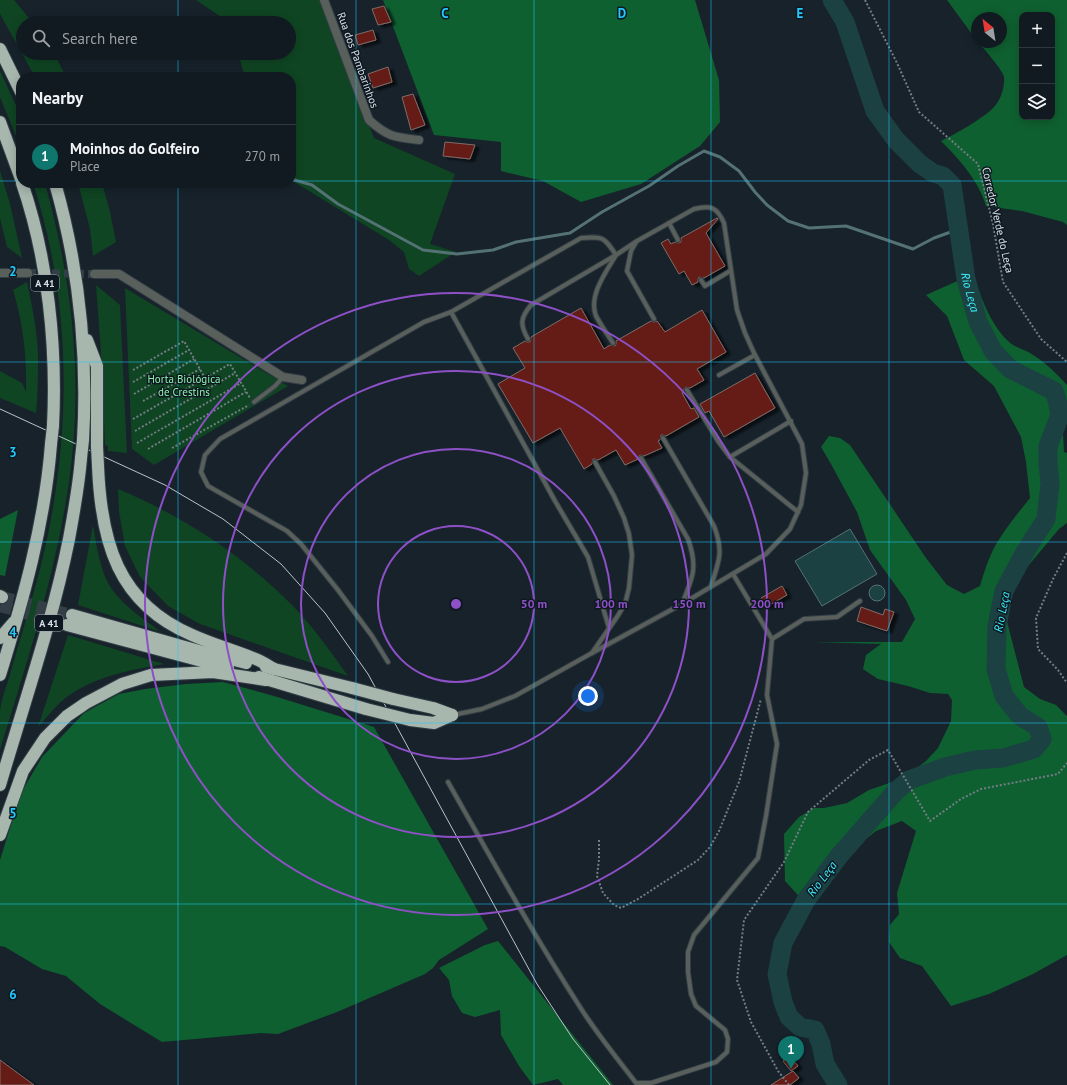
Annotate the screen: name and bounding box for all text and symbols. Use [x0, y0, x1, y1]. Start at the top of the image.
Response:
text: C [441, 5, 449, 22]
text: D [618, 5, 626, 22]
text: E [797, 5, 804, 22]
street label: Rua dos Pambarinhos [334, 10, 382, 110]
north arrow [971, 12, 1007, 48]
map controls [1019, 12, 1055, 120]
button: + [1019, 12, 1055, 48]
search box [16, 16, 296, 60]
icon: search [30, 27, 52, 49]
text: Search here [62, 29, 138, 48]
button: − [1019, 48, 1055, 84]
button: layers [1019, 84, 1055, 120]
text: Nearby [32, 87, 83, 109]
text: Moinhos do Golfeiro [70, 139, 200, 158]
text: 1 [41, 148, 49, 165]
text: 270 m [245, 148, 280, 165]
text: Place [70, 158, 100, 175]
street label: Corredor Verde do Leça [979, 166, 1017, 274]
text: 2 [9, 263, 17, 280]
water label: Rio Leça [958, 271, 983, 314]
road number: A 41 [31, 275, 59, 291]
park label: Horta Biológica de Crestins [147, 372, 221, 399]
text: 3 [9, 444, 17, 461]
water label: Rio Leça [990, 590, 1013, 633]
text: 50 m [521, 596, 547, 611]
text: 100 m [594, 596, 628, 611]
text: 150 m [672, 596, 706, 611]
text: 200 m [750, 596, 784, 611]
centre of rings [449, 597, 463, 611]
road number: A 41 [35, 615, 63, 631]
text: 4 [9, 624, 17, 641]
your location [578, 686, 598, 706]
text: 5 [9, 805, 17, 822]
water label: Rio Leça [803, 858, 840, 899]
text: 6 [9, 986, 17, 1003]
pin: 1 [778, 1036, 804, 1069]

